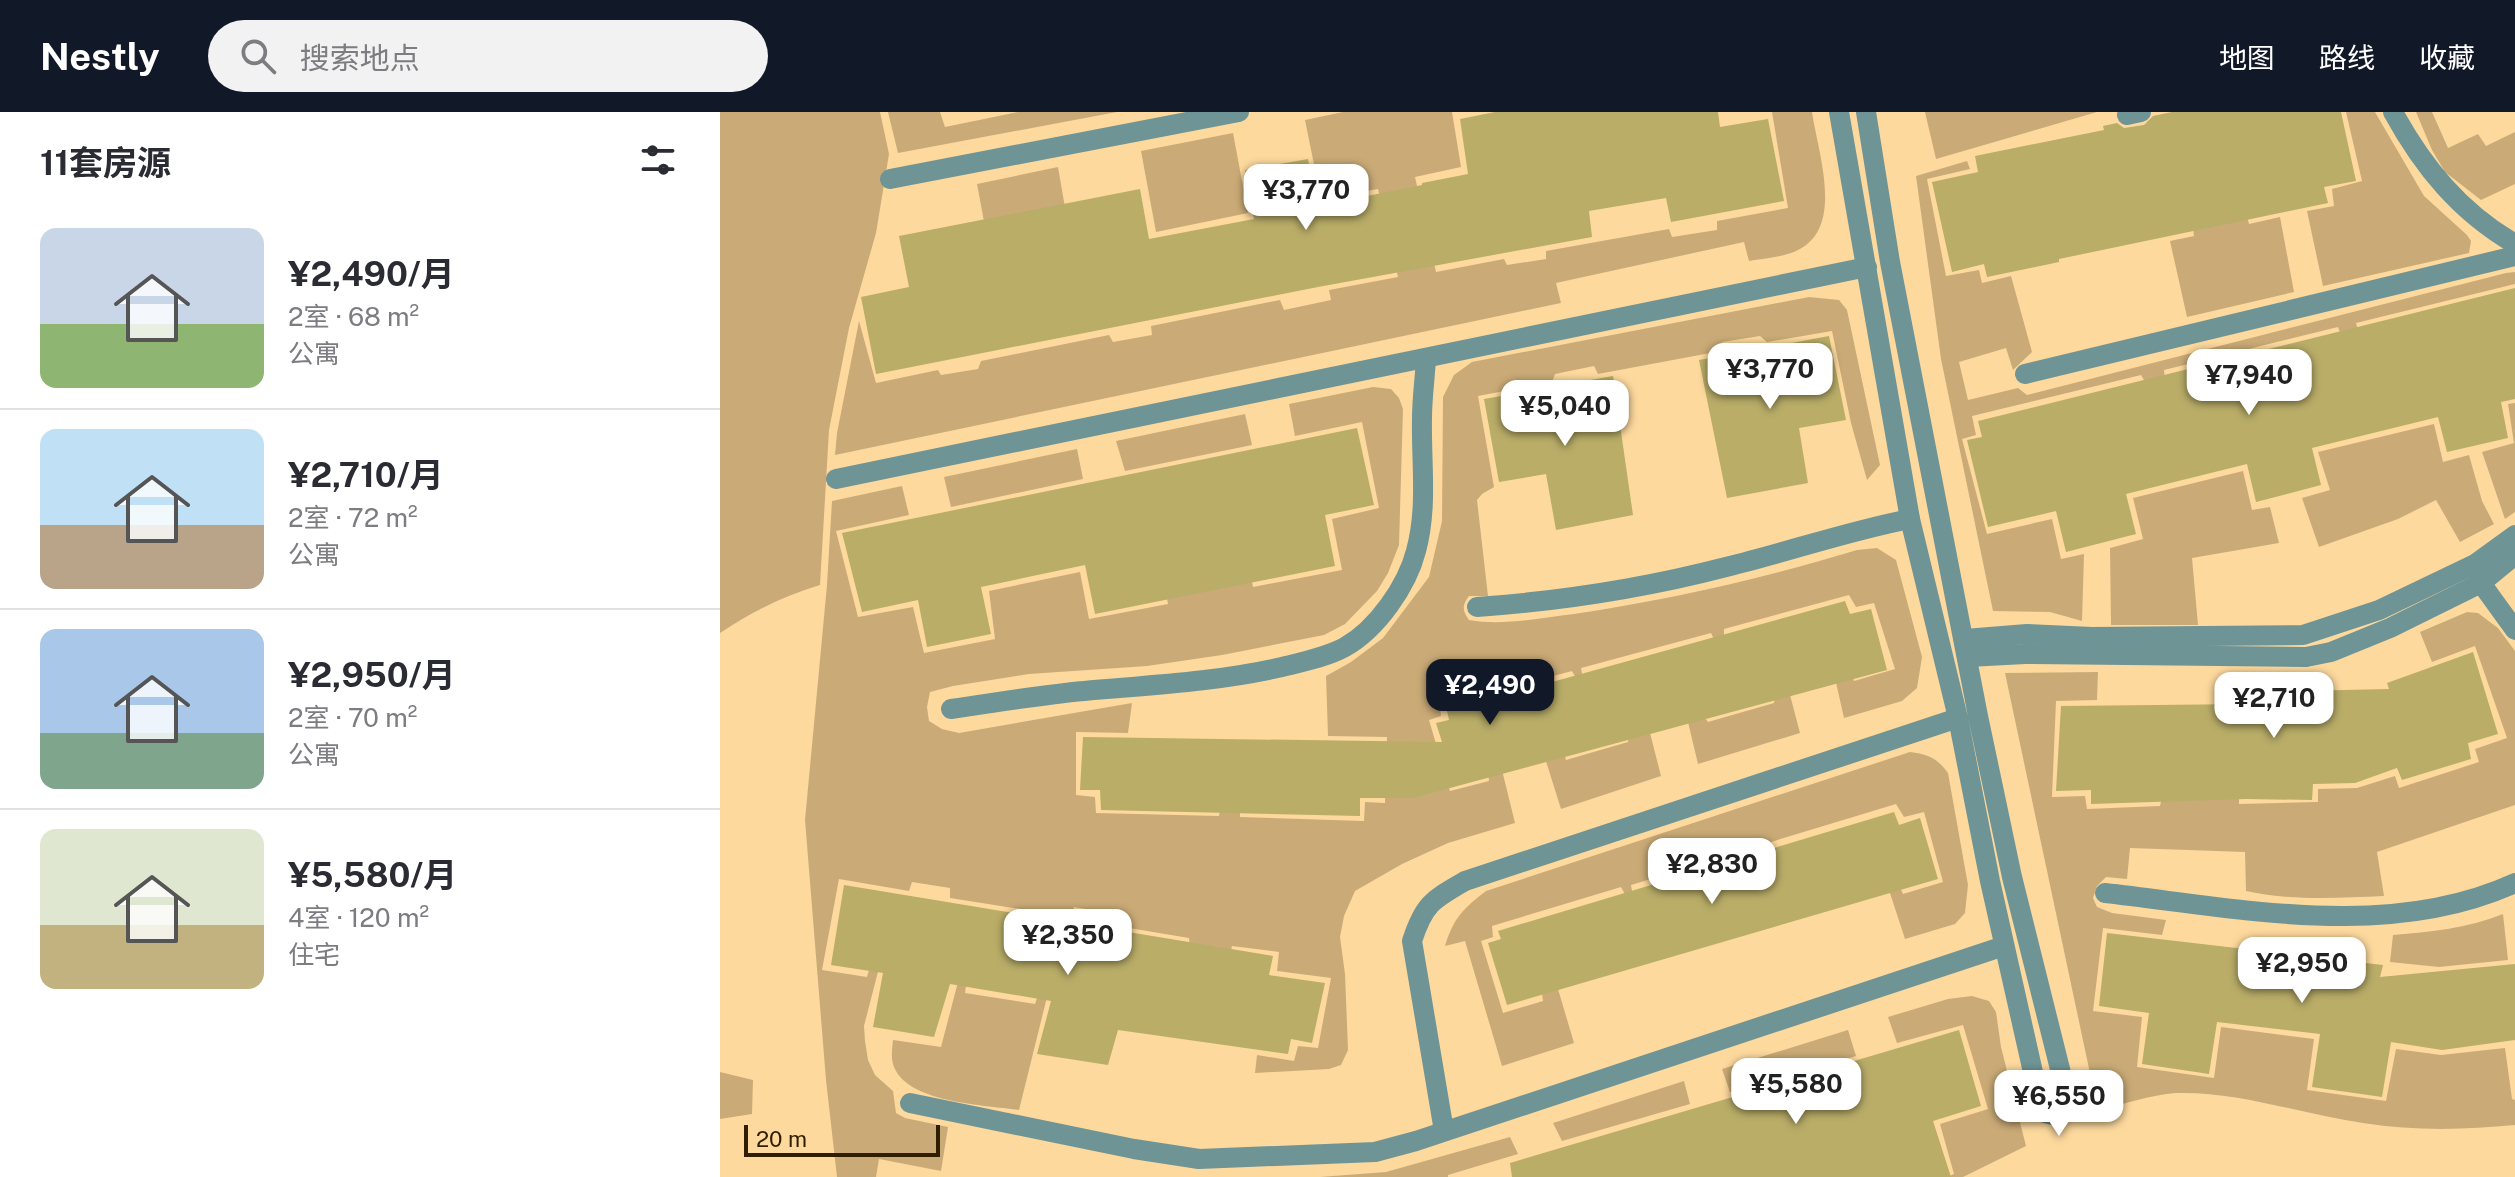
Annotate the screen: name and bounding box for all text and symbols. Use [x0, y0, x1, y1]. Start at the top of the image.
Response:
search box [208, 20, 768, 92]
text: Nestly [40, 34, 160, 79]
icon: search [236, 34, 280, 78]
text: 搜索地点 [300, 40, 420, 76]
text: 地图 [2219, 41, 2275, 74]
text: 路线 [2319, 41, 2375, 74]
text: 收藏 [2419, 41, 2475, 74]
icon: filters [636, 138, 680, 182]
text: 11套房源 [40, 143, 171, 183]
pin: ¥3,770 [1241, 164, 1371, 232]
text: ¥3,770 [1262, 174, 1350, 205]
text: ¥2,490/月 [288, 254, 455, 294]
icon: home [104, 260, 200, 356]
text: 2室 · 68 m² [288, 301, 419, 332]
text: 公寓 [288, 338, 340, 369]
pin: ¥3,770 [1705, 343, 1835, 411]
pin: ¥7,940 [2184, 349, 2314, 417]
text: ¥3,770 [1726, 353, 1814, 384]
text: ¥7,940 [2205, 359, 2293, 390]
pin: ¥5,040 [1500, 380, 1630, 448]
text: ¥5,040 [1519, 390, 1611, 421]
text: ¥2,710/月 [288, 455, 444, 495]
icon: home [104, 461, 200, 557]
text: 2室 · 72 m² [288, 502, 418, 533]
text: 公寓 [288, 539, 340, 570]
text: ¥2,950/月 [288, 655, 456, 695]
pin: ¥2,490 [1425, 659, 1555, 727]
icon: home [104, 661, 200, 757]
text: ¥2,490 [1444, 669, 1536, 700]
pin: ¥2,710 [2209, 672, 2339, 740]
text: ¥2,710 [2232, 682, 2316, 713]
text: 2室 · 70 m² [288, 702, 417, 733]
text: 公寓 [288, 739, 340, 770]
pin: ¥2,830 [1647, 838, 1777, 906]
text: ¥2,830 [1666, 848, 1758, 879]
text: ¥5,580/月 [288, 855, 457, 895]
icon: home [104, 861, 200, 957]
text: 4室 · 120 m² [288, 902, 429, 933]
pin: ¥2,350 [1003, 909, 1133, 977]
text: ¥2,350 [1022, 919, 1114, 950]
pin: ¥2,950 [2237, 937, 2367, 1005]
text: 住宅 [288, 939, 340, 970]
text: ¥2,950 [2256, 947, 2348, 978]
pin: ¥5,580 [1731, 1058, 1861, 1126]
text: ¥5,580 [1749, 1068, 1843, 1099]
pin: ¥6,550 [1994, 1070, 2124, 1138]
text: ¥6,550 [2012, 1080, 2106, 1111]
scale bar [744, 1121, 940, 1157]
text: 20 m [756, 1126, 807, 1152]

